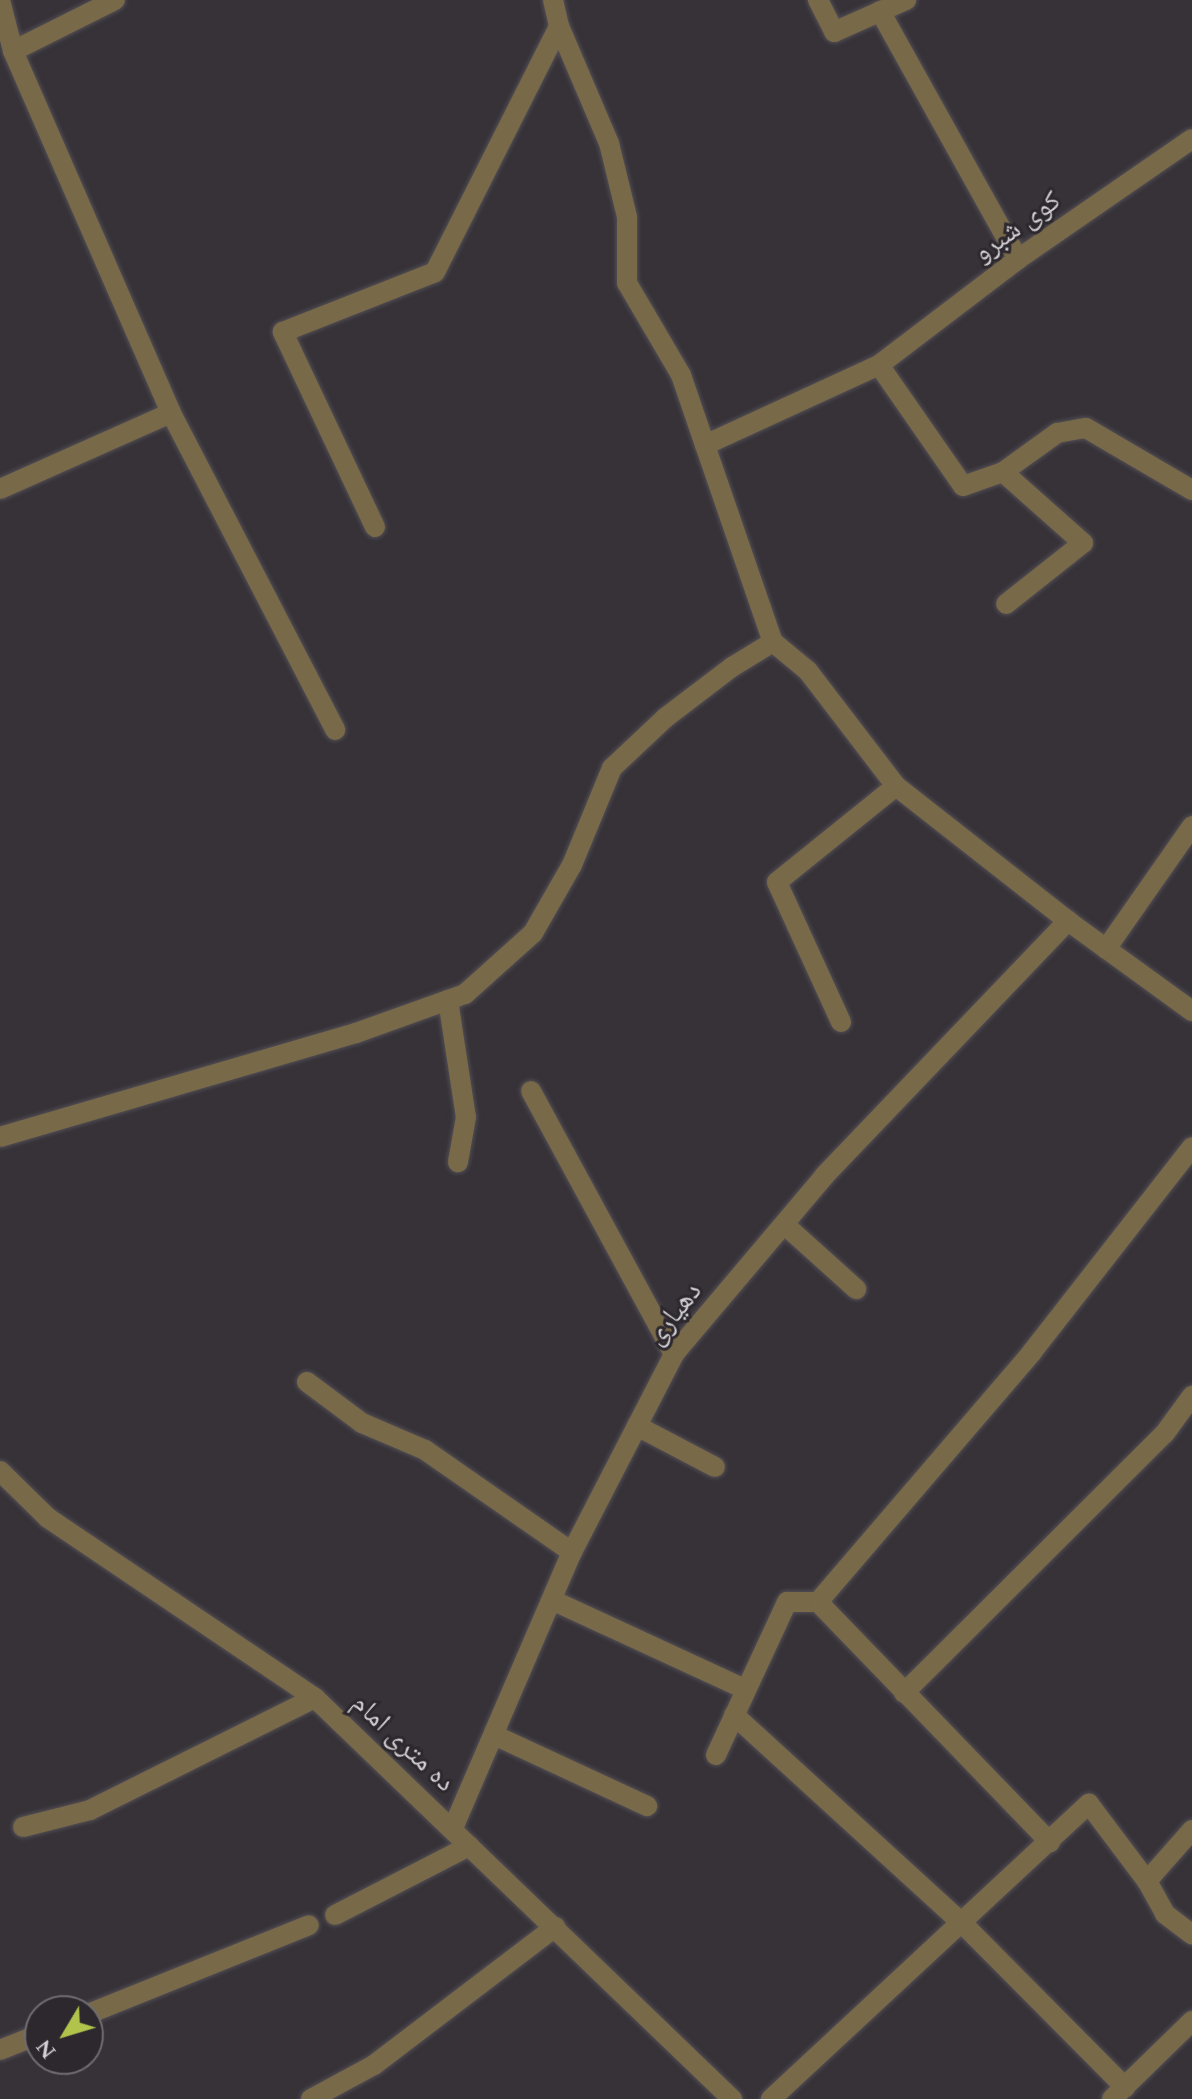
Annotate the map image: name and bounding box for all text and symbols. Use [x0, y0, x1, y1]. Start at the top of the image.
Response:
street label: کوی شبرو [967, 184, 1067, 270]
street label: دهیاری [639, 1276, 709, 1352]
street label: ده متری امام [344, 1687, 462, 1799]
north arrow [24, 1995, 104, 2075]
text: N [28, 2032, 65, 2066]

